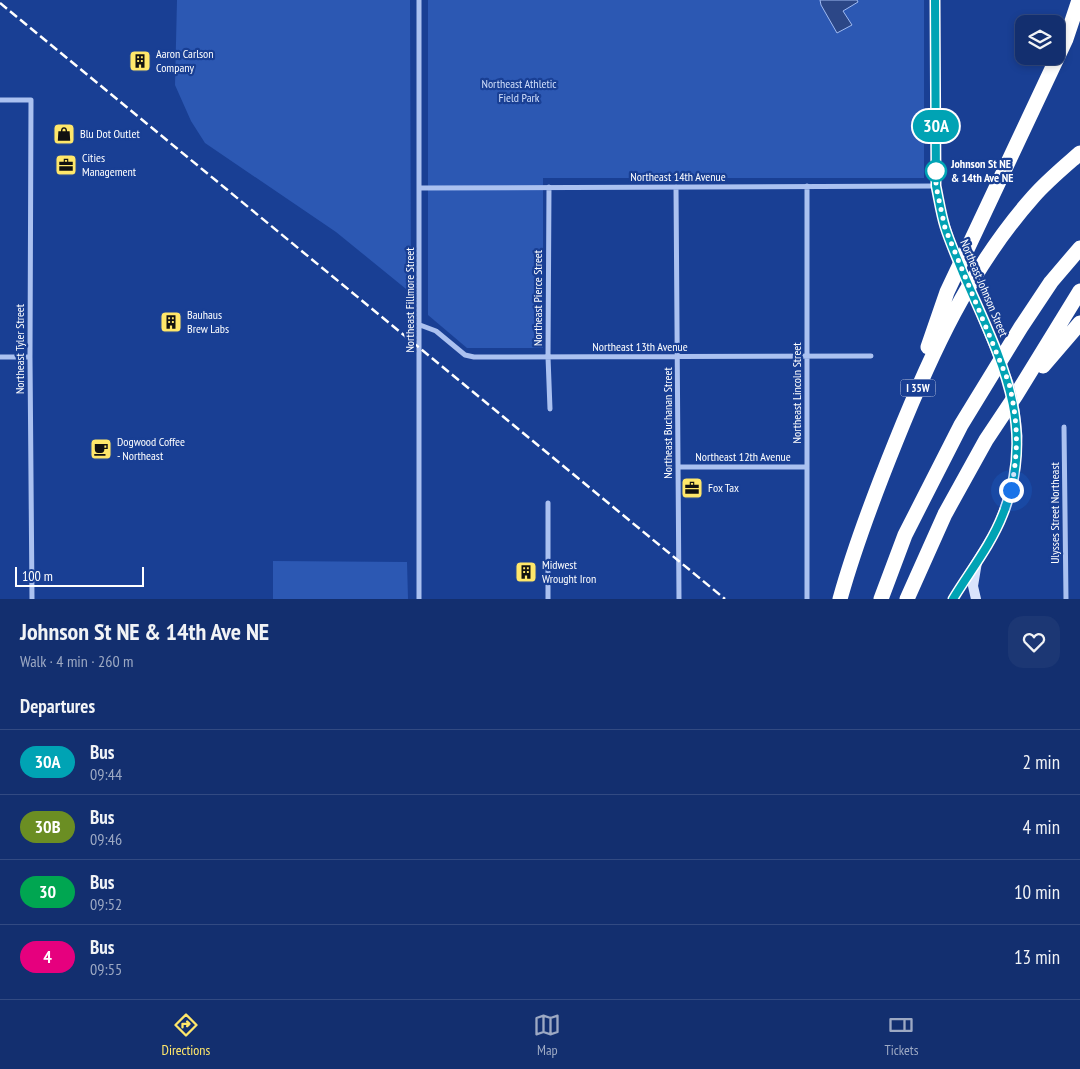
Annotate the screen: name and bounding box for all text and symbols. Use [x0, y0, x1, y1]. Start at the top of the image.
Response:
map controls [1015, 15, 1065, 65]
button: layers [1015, 15, 1065, 65]
place label: Aaron Carlson Company [156, 46, 214, 75]
building icon: Aaron Carlson Company [128, 49, 152, 73]
park label: Northeast Athletic Field Park [481, 76, 557, 105]
line badge: 30A [907, 110, 965, 142]
text: 30A [923, 114, 949, 137]
shop icon: Blu Dot Outlet [52, 122, 76, 146]
place label: Blu Dot Outlet [80, 126, 140, 141]
place label: Cities Management [82, 150, 137, 179]
office icon: Cities Management [54, 153, 78, 177]
place label: Johnson St NE & 14th Ave NE [950, 156, 1013, 185]
marker: Johnson St NE & 14th Ave NE [925, 160, 947, 182]
street label: Northeast 14th Avenue [630, 169, 726, 184]
street label: Northeast Johnson Street [957, 237, 1012, 339]
street label: Northeast Fillmore Street [402, 247, 417, 353]
street label: Northeast Pierce Street [530, 249, 545, 346]
street label: Northeast Tyler Street [12, 303, 27, 394]
place label: Bauhaus Brew Labs [187, 307, 229, 336]
building icon: Bauhaus Brew Labs [159, 310, 183, 334]
street label: Northeast 13th Avenue [592, 339, 688, 354]
street label: Northeast Lincoln Street [789, 342, 804, 444]
street label: Northeast Buchanan Street [660, 367, 675, 479]
road number: I 35W [900, 379, 936, 396]
place label: Dogwood Coffee - Northeast [117, 434, 185, 463]
cafe icon: Dogwood Coffee - Northeast [89, 437, 113, 461]
street label: Northeast 12th Avenue [695, 449, 791, 464]
street label: Ulysses Street Northeast [1047, 462, 1062, 564]
office icon: Fox Tax [680, 476, 704, 500]
your location [999, 478, 1024, 503]
place label: Fox Tax [708, 480, 739, 495]
place label: Midwest Wrought Iron [542, 557, 596, 586]
building icon: Midwest Wrought Iron [514, 560, 538, 584]
scale bar [15, 564, 144, 587]
text: 100 m [22, 567, 53, 585]
text: Johnson St NE & 14th Ave NE [20, 616, 269, 647]
button: heart [1008, 616, 1060, 668]
text: Walk · 4 min · 260 m [20, 651, 133, 671]
text: Departures [20, 694, 95, 718]
text: Bus [90, 740, 114, 764]
text: 30A [34, 750, 61, 773]
text: 2 min [1023, 750, 1060, 774]
text: 09:44 [90, 764, 122, 784]
text: Bus [90, 805, 114, 829]
text: 30B [34, 815, 61, 838]
text: 4 min [1023, 815, 1060, 839]
text: 09:46 [90, 829, 122, 849]
text: Bus [90, 870, 114, 894]
text: 30 [39, 880, 56, 903]
text: 10 min [1014, 880, 1060, 904]
text: 09:52 [90, 894, 122, 914]
text: Bus [90, 935, 114, 959]
text: 4 [43, 945, 52, 968]
text: 13 min [1014, 945, 1060, 969]
text: 09:55 [90, 959, 122, 979]
tab: Directions [162, 1011, 210, 1059]
tab: Map [533, 1011, 561, 1059]
tab: Tickets [884, 1011, 918, 1059]

